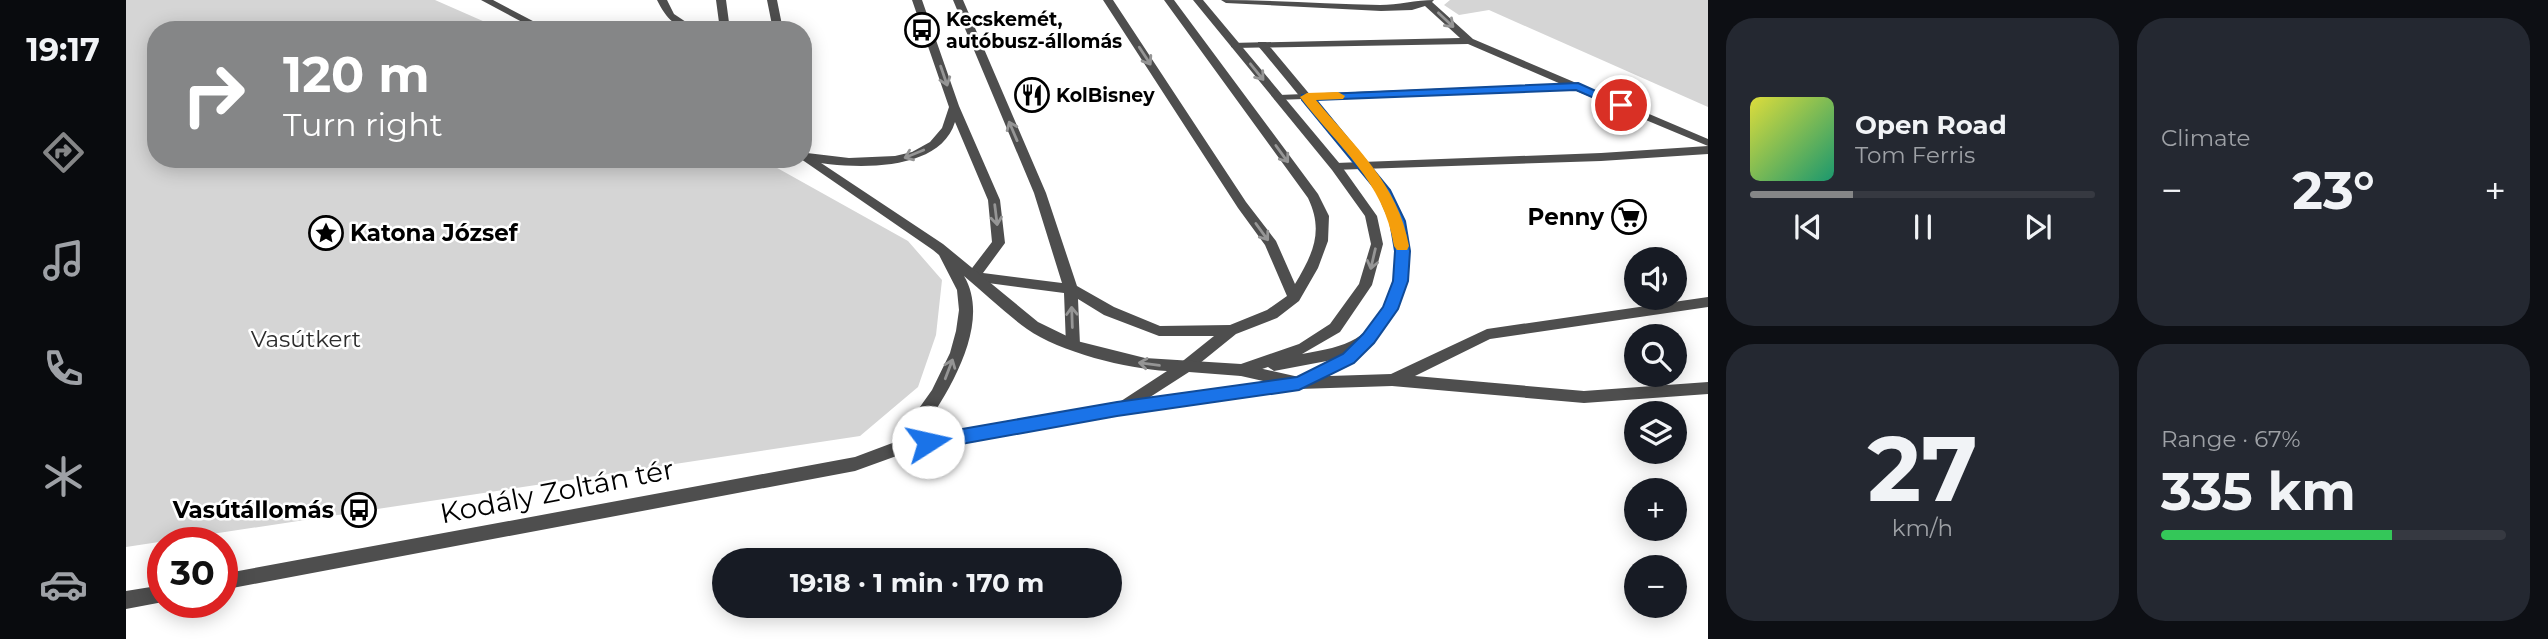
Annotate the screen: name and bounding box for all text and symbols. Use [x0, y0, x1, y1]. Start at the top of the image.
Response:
place label: Kecskemét, autóbusz-állomás [946, 8, 1122, 53]
bus stop icon: Kecskemét, autóbusz-állomás [903, 11, 941, 49]
one-way arrow [1437, 12, 1455, 28]
text: 19:17 [26, 30, 100, 69]
text: 120 m [283, 45, 430, 104]
one-way arrow [1138, 46, 1152, 66]
icon: right [168, 49, 259, 140]
one-way arrow [1249, 62, 1265, 80]
one-way arrow [938, 65, 951, 87]
pin [1591, 75, 1651, 135]
restaurant icon: KolBisney [1013, 76, 1051, 114]
place label: KolBisney [1056, 84, 1155, 107]
icon: arrive [1602, 86, 1640, 124]
text: Turn right [283, 105, 443, 144]
text: Open Road [1855, 109, 2007, 141]
one-way arrow [1006, 120, 1019, 142]
text: Climate [2161, 124, 2250, 152]
icon: directions [39, 128, 88, 177]
text: Tom Ferris [1855, 141, 1975, 169]
one-way arrow [1275, 144, 1290, 162]
one-way arrow [903, 148, 925, 161]
text: 23° [2292, 159, 2375, 222]
text: − [2161, 167, 2183, 214]
text: + [2484, 167, 2506, 214]
supermarket icon: Penny [1610, 198, 1648, 236]
one-way arrow [990, 203, 1003, 226]
place label: Penny [1528, 203, 1604, 231]
icon: previous [1789, 208, 1827, 246]
icon: pause [1904, 208, 1942, 246]
icon: next [2019, 208, 2057, 246]
place icon: Katona József [307, 214, 345, 252]
place label: Katona József [350, 219, 519, 247]
one-way arrow [1255, 223, 1270, 241]
icon: music [39, 236, 88, 285]
one-way arrow [1366, 247, 1379, 269]
map controls [1624, 247, 1687, 618]
button: sound [1624, 247, 1687, 310]
one-way arrow [1066, 306, 1079, 329]
button: search [1624, 324, 1687, 387]
park label: Vasútkert [251, 325, 361, 353]
icon: phone [39, 344, 88, 393]
one-way arrow [1138, 357, 1160, 370]
one-way arrow [944, 358, 957, 380]
button: layers [1624, 401, 1687, 464]
position arrow [891, 405, 965, 479]
text: 27 [1867, 413, 1978, 524]
text: Range · 67% [2161, 425, 2301, 453]
icon: climate [39, 452, 88, 501]
street label: Kodály Zoltán tér [437, 452, 677, 530]
text: 335 km [2161, 460, 2356, 523]
button: + [1624, 478, 1687, 541]
bus stop icon: Vasútállomás [340, 491, 378, 529]
place label: Vasútállomás [172, 496, 334, 524]
text: km/h [1892, 514, 1953, 542]
speed limit sign: 30 [147, 527, 238, 618]
button: − [1624, 555, 1687, 618]
icon: car [39, 560, 88, 609]
text: 19:18 · 1 min · 170 m [790, 567, 1044, 599]

